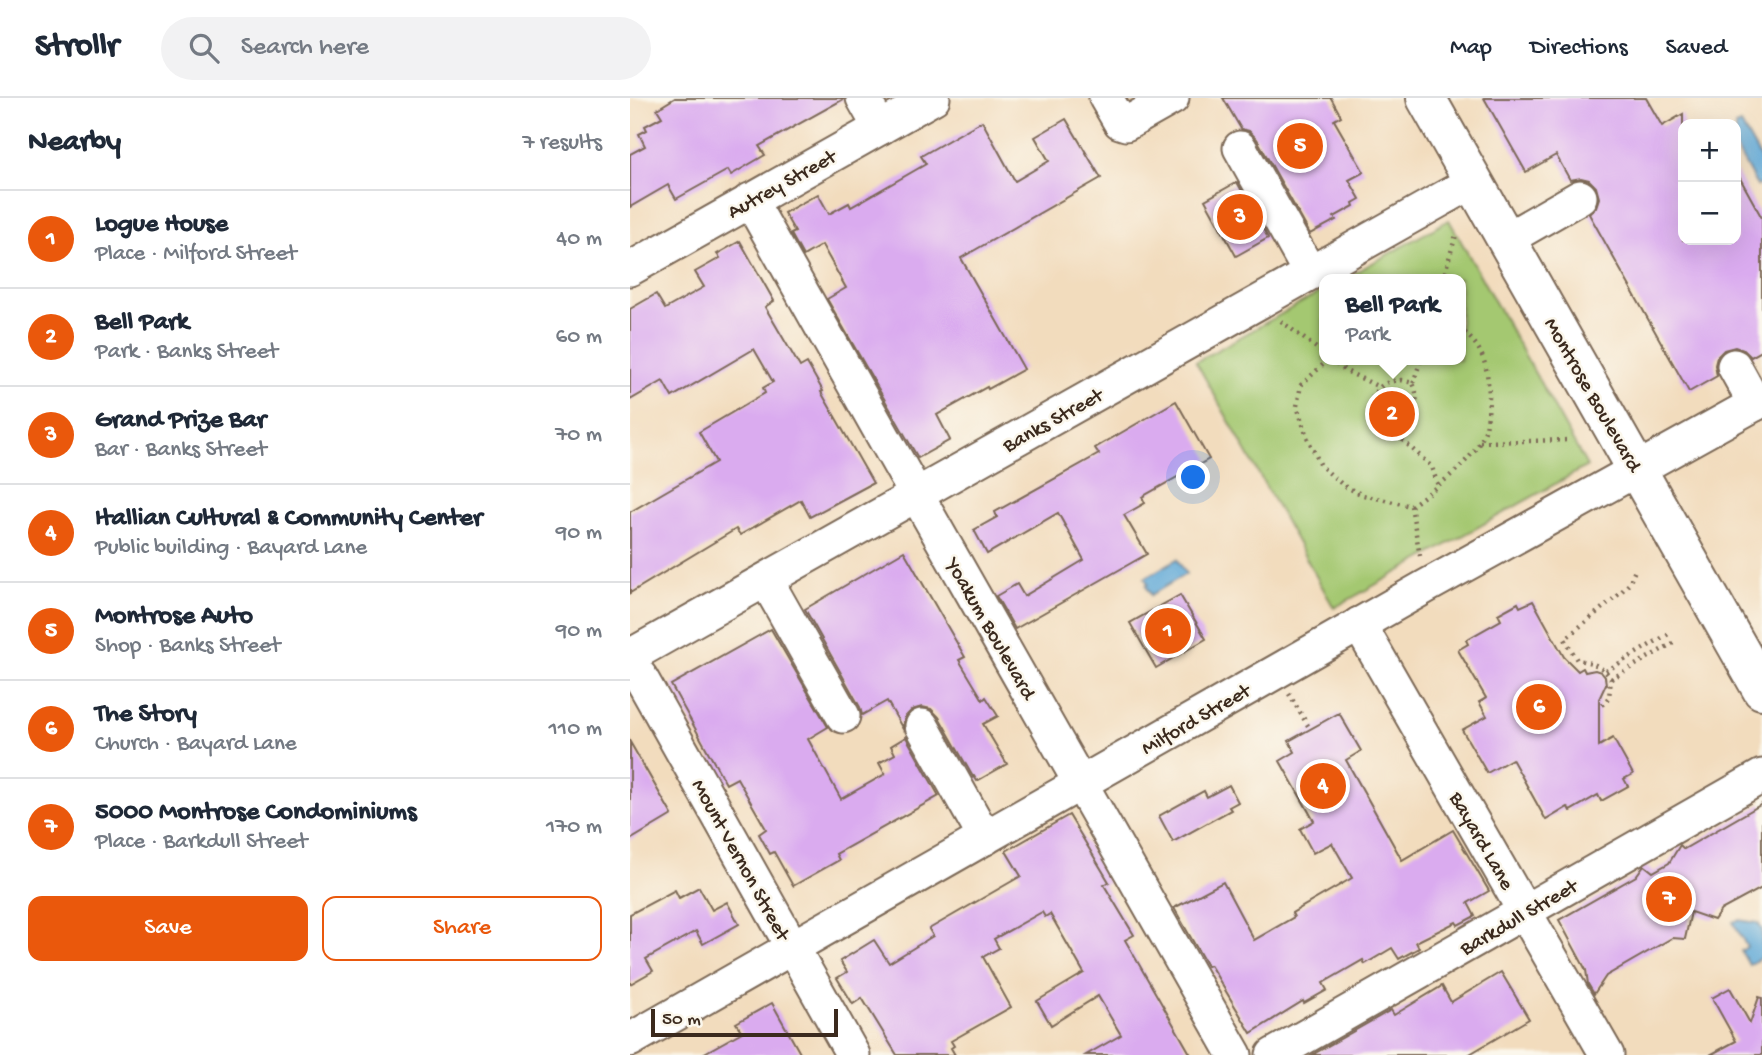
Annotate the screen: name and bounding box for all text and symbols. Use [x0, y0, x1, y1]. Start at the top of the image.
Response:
search box [161, 17, 651, 80]
text: Strollr [35, 29, 119, 67]
icon: search [185, 29, 223, 67]
text: Search here [241, 33, 369, 64]
text: Map [1450, 34, 1492, 63]
text: Directions [1530, 34, 1628, 63]
text: Saved [1666, 34, 1727, 63]
map controls [1678, 119, 1741, 245]
button: + [1678, 119, 1741, 182]
pin: 5 [1277, 120, 1323, 172]
text: Nearby [28, 126, 121, 161]
text: 7 results [522, 130, 602, 157]
street label: Autrey Street [724, 145, 844, 226]
button: − [1678, 182, 1741, 245]
pin: 3 [1217, 191, 1263, 243]
text: Logue House [95, 210, 228, 241]
text: 1 [46, 226, 56, 253]
text: 40 m [556, 226, 602, 253]
text: Place · Milford Street [95, 241, 297, 268]
popup [1319, 274, 1466, 365]
text: Bell Park [1346, 291, 1439, 322]
text: Bell Park [95, 308, 189, 339]
street label: Montrose Boulevard [1537, 314, 1646, 479]
text: Park [1346, 322, 1389, 349]
text: 2 [45, 324, 57, 351]
text: 60 m [556, 324, 602, 351]
text: Park · Banks Street [95, 339, 278, 366]
street label: Banks Street [998, 383, 1110, 460]
pin: 2 [1369, 388, 1415, 440]
text: Grand Prize Bar [95, 406, 266, 437]
text: 3 [45, 422, 57, 449]
text: 70 m [555, 422, 602, 449]
text: Bar · Banks Street [95, 437, 267, 464]
your location [1176, 460, 1210, 494]
text: Itallian Cultural & Community Center [95, 504, 482, 535]
text: 4 [46, 520, 56, 547]
text: 90 m [556, 520, 602, 547]
text: Public building · Bayard Lane [95, 535, 367, 562]
street label: Yoakum Boulevard [937, 553, 1040, 706]
text: Montrose Auto [95, 602, 253, 633]
pin: 1 [1145, 605, 1191, 657]
text: 5 [45, 618, 57, 645]
text: 90 m [556, 618, 602, 645]
text: Shop · Banks Street [95, 633, 280, 660]
street label: Milford Street [1138, 679, 1258, 762]
pin: 6 [1516, 681, 1562, 733]
text: The Story [95, 700, 197, 731]
text: 6 [45, 716, 57, 743]
text: 110 m [549, 716, 602, 743]
text: Church · Bayard Lane [95, 731, 297, 758]
pin: 4 [1300, 760, 1346, 812]
street label: Mount Vernon Street [684, 776, 795, 948]
street label: Bayard Lane [1441, 787, 1519, 896]
text: 5000 Montrose Condominiums [95, 798, 416, 829]
text: 7 [45, 814, 57, 841]
text: 170 m [546, 814, 602, 841]
text: Place · Barkdull Street [95, 829, 307, 856]
pin: 7 [1646, 873, 1692, 925]
street label: Barkdull Street [1456, 874, 1585, 963]
button: Save [28, 896, 308, 961]
button: Share [322, 896, 602, 961]
scale bar [651, 1006, 838, 1038]
text: 50 m [662, 1009, 701, 1032]

